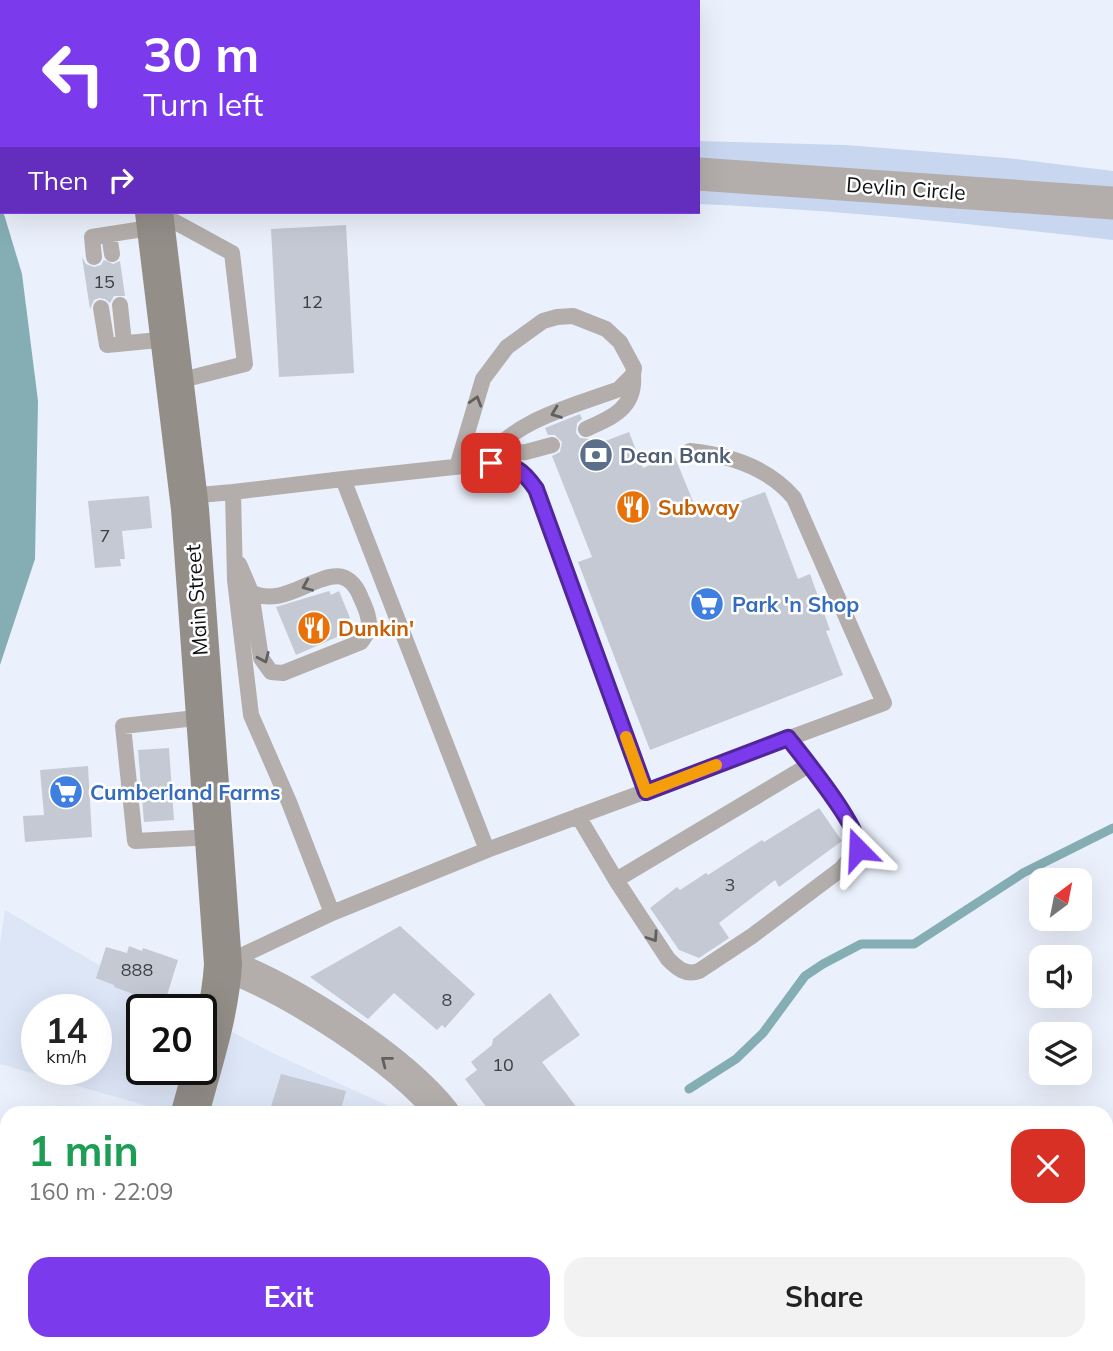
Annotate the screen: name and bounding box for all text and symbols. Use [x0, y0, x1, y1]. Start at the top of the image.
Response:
text: 30 m [143, 23, 259, 84]
icon: left [28, 28, 119, 119]
text: Turn left [143, 84, 263, 124]
icon: right [102, 161, 140, 199]
text: Then [28, 164, 88, 197]
street label: Devlin Circle [845, 171, 967, 205]
house number: 15 [93, 270, 115, 293]
house number: 12 [301, 290, 323, 313]
one-way arrow [468, 395, 482, 408]
one-way arrow [550, 405, 562, 419]
pin [461, 433, 521, 493]
bank icon: Dean Bank [577, 436, 615, 474]
place label: Dean Bank [620, 442, 731, 468]
icon: arrive [472, 444, 510, 482]
restaurant icon: Subway [614, 488, 652, 526]
place label: Subway [658, 494, 740, 520]
house number: 7 [100, 524, 110, 547]
street label: Main Street [179, 543, 213, 657]
one-way arrow [302, 577, 314, 591]
supermarket icon: Park 'n Shop [688, 585, 726, 623]
place label: Park 'n Shop [732, 591, 859, 617]
restaurant icon: Dunkin' [295, 609, 333, 647]
place label: Dunkin' [338, 615, 414, 641]
one-way arrow [256, 651, 270, 663]
supermarket icon: Cumberland Farms [47, 773, 85, 811]
place label: Cumberland Farms [90, 779, 281, 805]
position arrow [821, 812, 895, 886]
north arrow [1029, 868, 1092, 931]
map controls [1029, 868, 1092, 1085]
house number: 3 [725, 873, 735, 896]
one-way arrow [645, 929, 658, 942]
button: sound [1029, 945, 1092, 1008]
house number: 888 [121, 958, 153, 981]
house number: 8 [442, 988, 452, 1011]
speed limit sign: 20 [126, 994, 217, 1085]
text: 14 [45, 1008, 88, 1052]
button: layers [1029, 1022, 1092, 1085]
text: km/h [46, 1045, 87, 1068]
house number: 10 [492, 1053, 514, 1076]
one-way arrow [382, 1057, 395, 1069]
text: 1 min [28, 1124, 139, 1177]
button: close [1011, 1129, 1085, 1203]
text: 160 m · 22:09 [28, 1177, 173, 1206]
button: Exit [28, 1257, 550, 1337]
button: Share [564, 1257, 1085, 1337]

